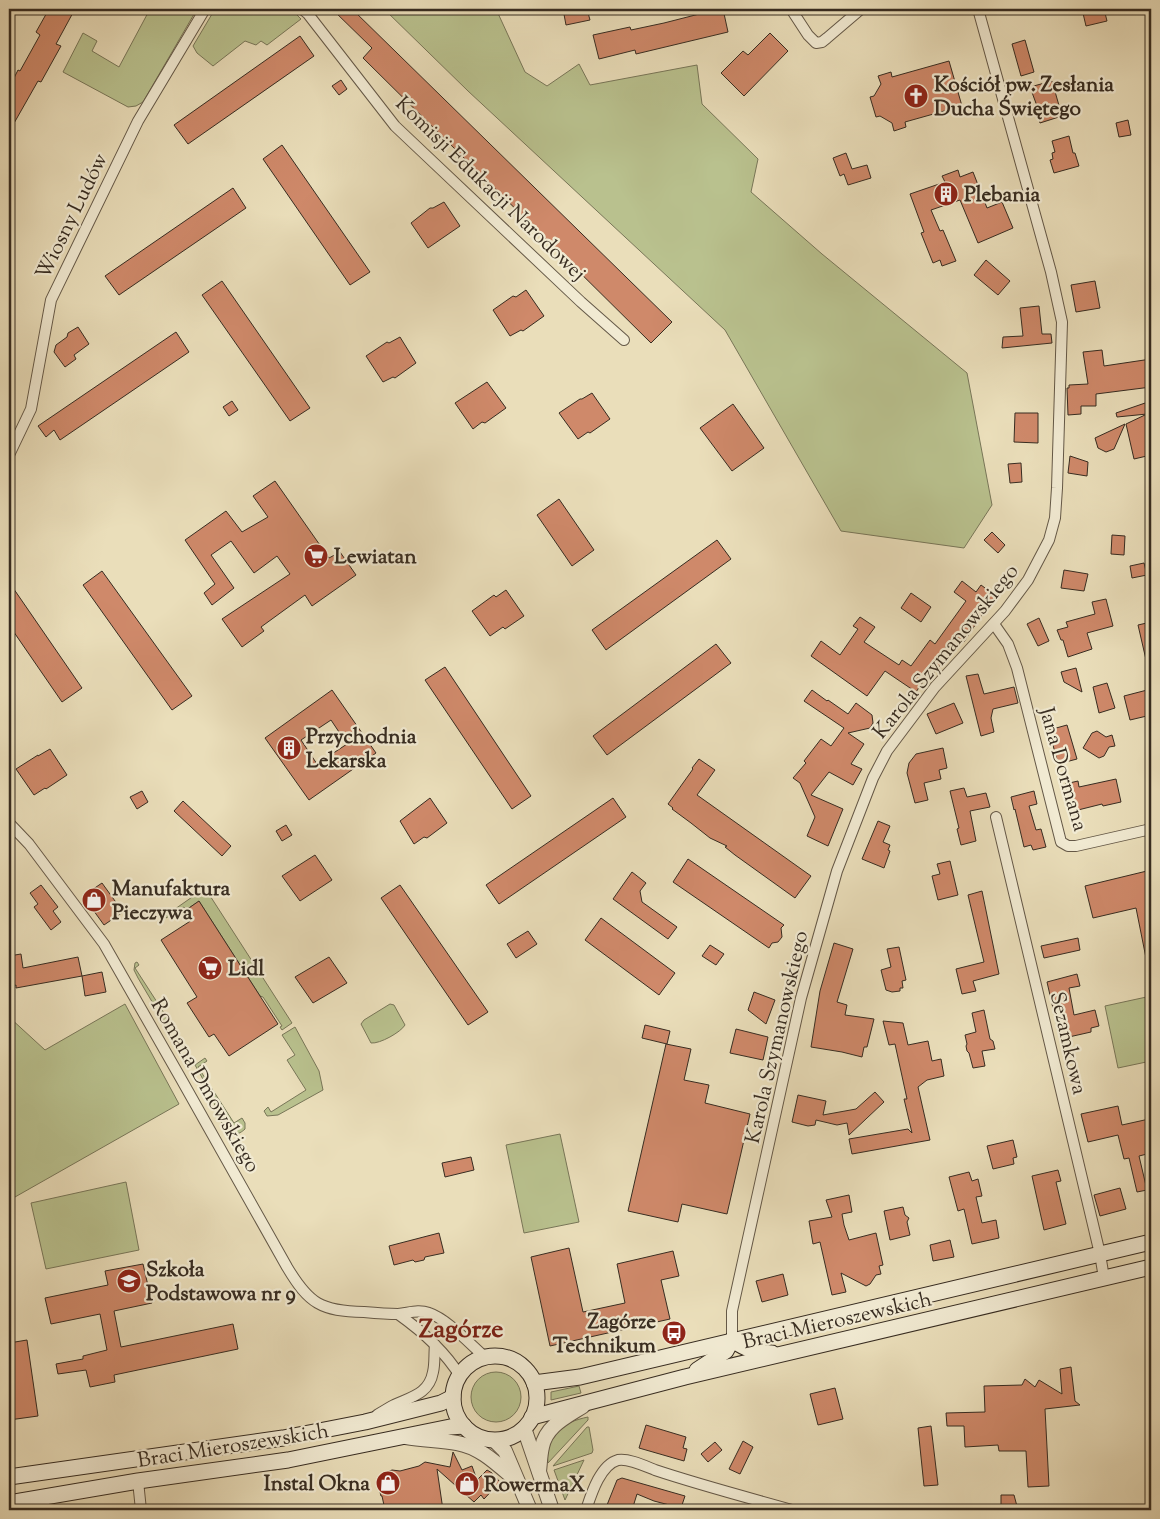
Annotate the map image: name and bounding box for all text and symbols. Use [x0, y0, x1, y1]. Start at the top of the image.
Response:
place label: Kościół pw. Zesłania Ducha Świętego [934, 71, 1114, 125]
church icon: Kościół pw. Zesłania Ducha Świętego [903, 83, 929, 109]
street label: Komisji Edukacji Narodowej [387, 90, 592, 289]
street label: Wiosny Ludów [29, 148, 117, 285]
building icon: Plebania [933, 181, 959, 207]
place label: Plebania [964, 181, 1041, 211]
supermarket icon: Lewiatan [303, 543, 329, 569]
place label: Lewiatan [334, 543, 417, 573]
street label: Karola Szymanowskiego [866, 558, 1027, 746]
street label: Jana Dormana [1030, 703, 1094, 835]
place label: Przychodnia Lekarska [306, 723, 417, 777]
building icon: Przychodnia Lekarska [276, 735, 302, 761]
place label: Manufaktura Pieczywa [112, 875, 231, 929]
shop icon: Manufaktura Pieczywa [81, 887, 107, 913]
street label: Karola Szymanowskiego [739, 928, 817, 1147]
supermarket icon: Lidl [197, 955, 223, 981]
place label: Lidl [228, 955, 264, 985]
street label: Sezamkowa [1041, 989, 1094, 1098]
street label: Romana Dmowskiego [142, 993, 266, 1179]
place label: Szkoła Podstawowa nr 9 [146, 1256, 296, 1310]
school or university icon: Szkoła Podstawowa nr 9 [116, 1268, 142, 1294]
street label: Braci Mieroszewskich [740, 1286, 935, 1358]
place label: Zagórze Technikum [553, 1308, 657, 1362]
district label: Zagórze [419, 1312, 503, 1349]
bus stop icon: Zagórze Technikum [661, 1320, 687, 1346]
street label: Braci Mieroszewskich [135, 1417, 331, 1477]
place label: Instal Okna [264, 1470, 370, 1500]
shop icon: Instal Okna [375, 1470, 401, 1496]
shop icon: RowermaX [454, 1471, 480, 1497]
place label: RowermaX [484, 1471, 585, 1501]

